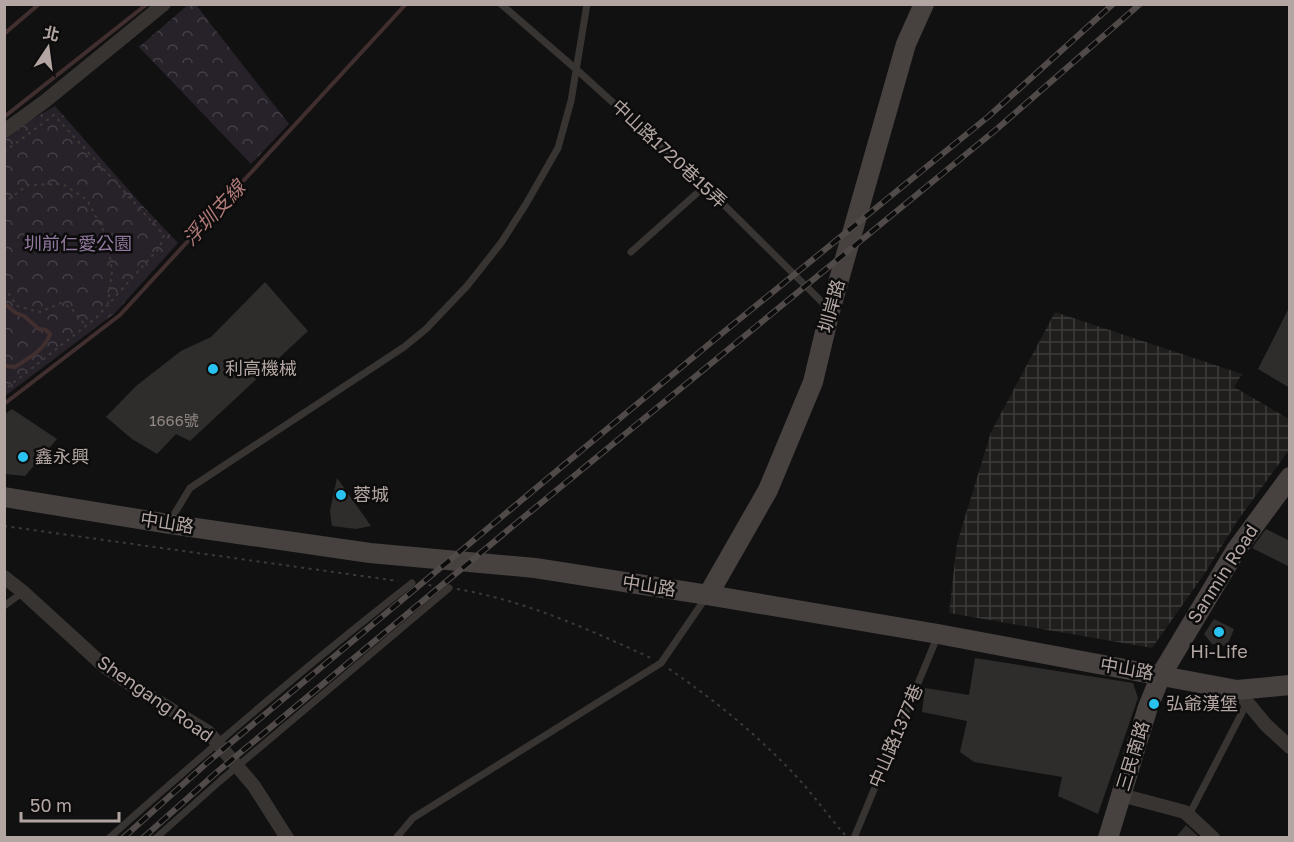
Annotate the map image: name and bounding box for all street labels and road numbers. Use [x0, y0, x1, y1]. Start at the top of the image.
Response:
street label: 中山路1720巷15弄 [608, 94, 732, 212]
street label: 圳岸路 [813, 277, 849, 335]
street label: 中山路 [139, 507, 196, 537]
street label: Sanmin Road [1182, 520, 1262, 627]
street label: 中山路 [621, 570, 678, 600]
street label: Shengang Road [94, 650, 218, 746]
street label: 中山路 [1099, 652, 1156, 684]
street label: 中山路1377巷 [863, 681, 927, 791]
street label: 三民南路 [1111, 718, 1153, 793]

